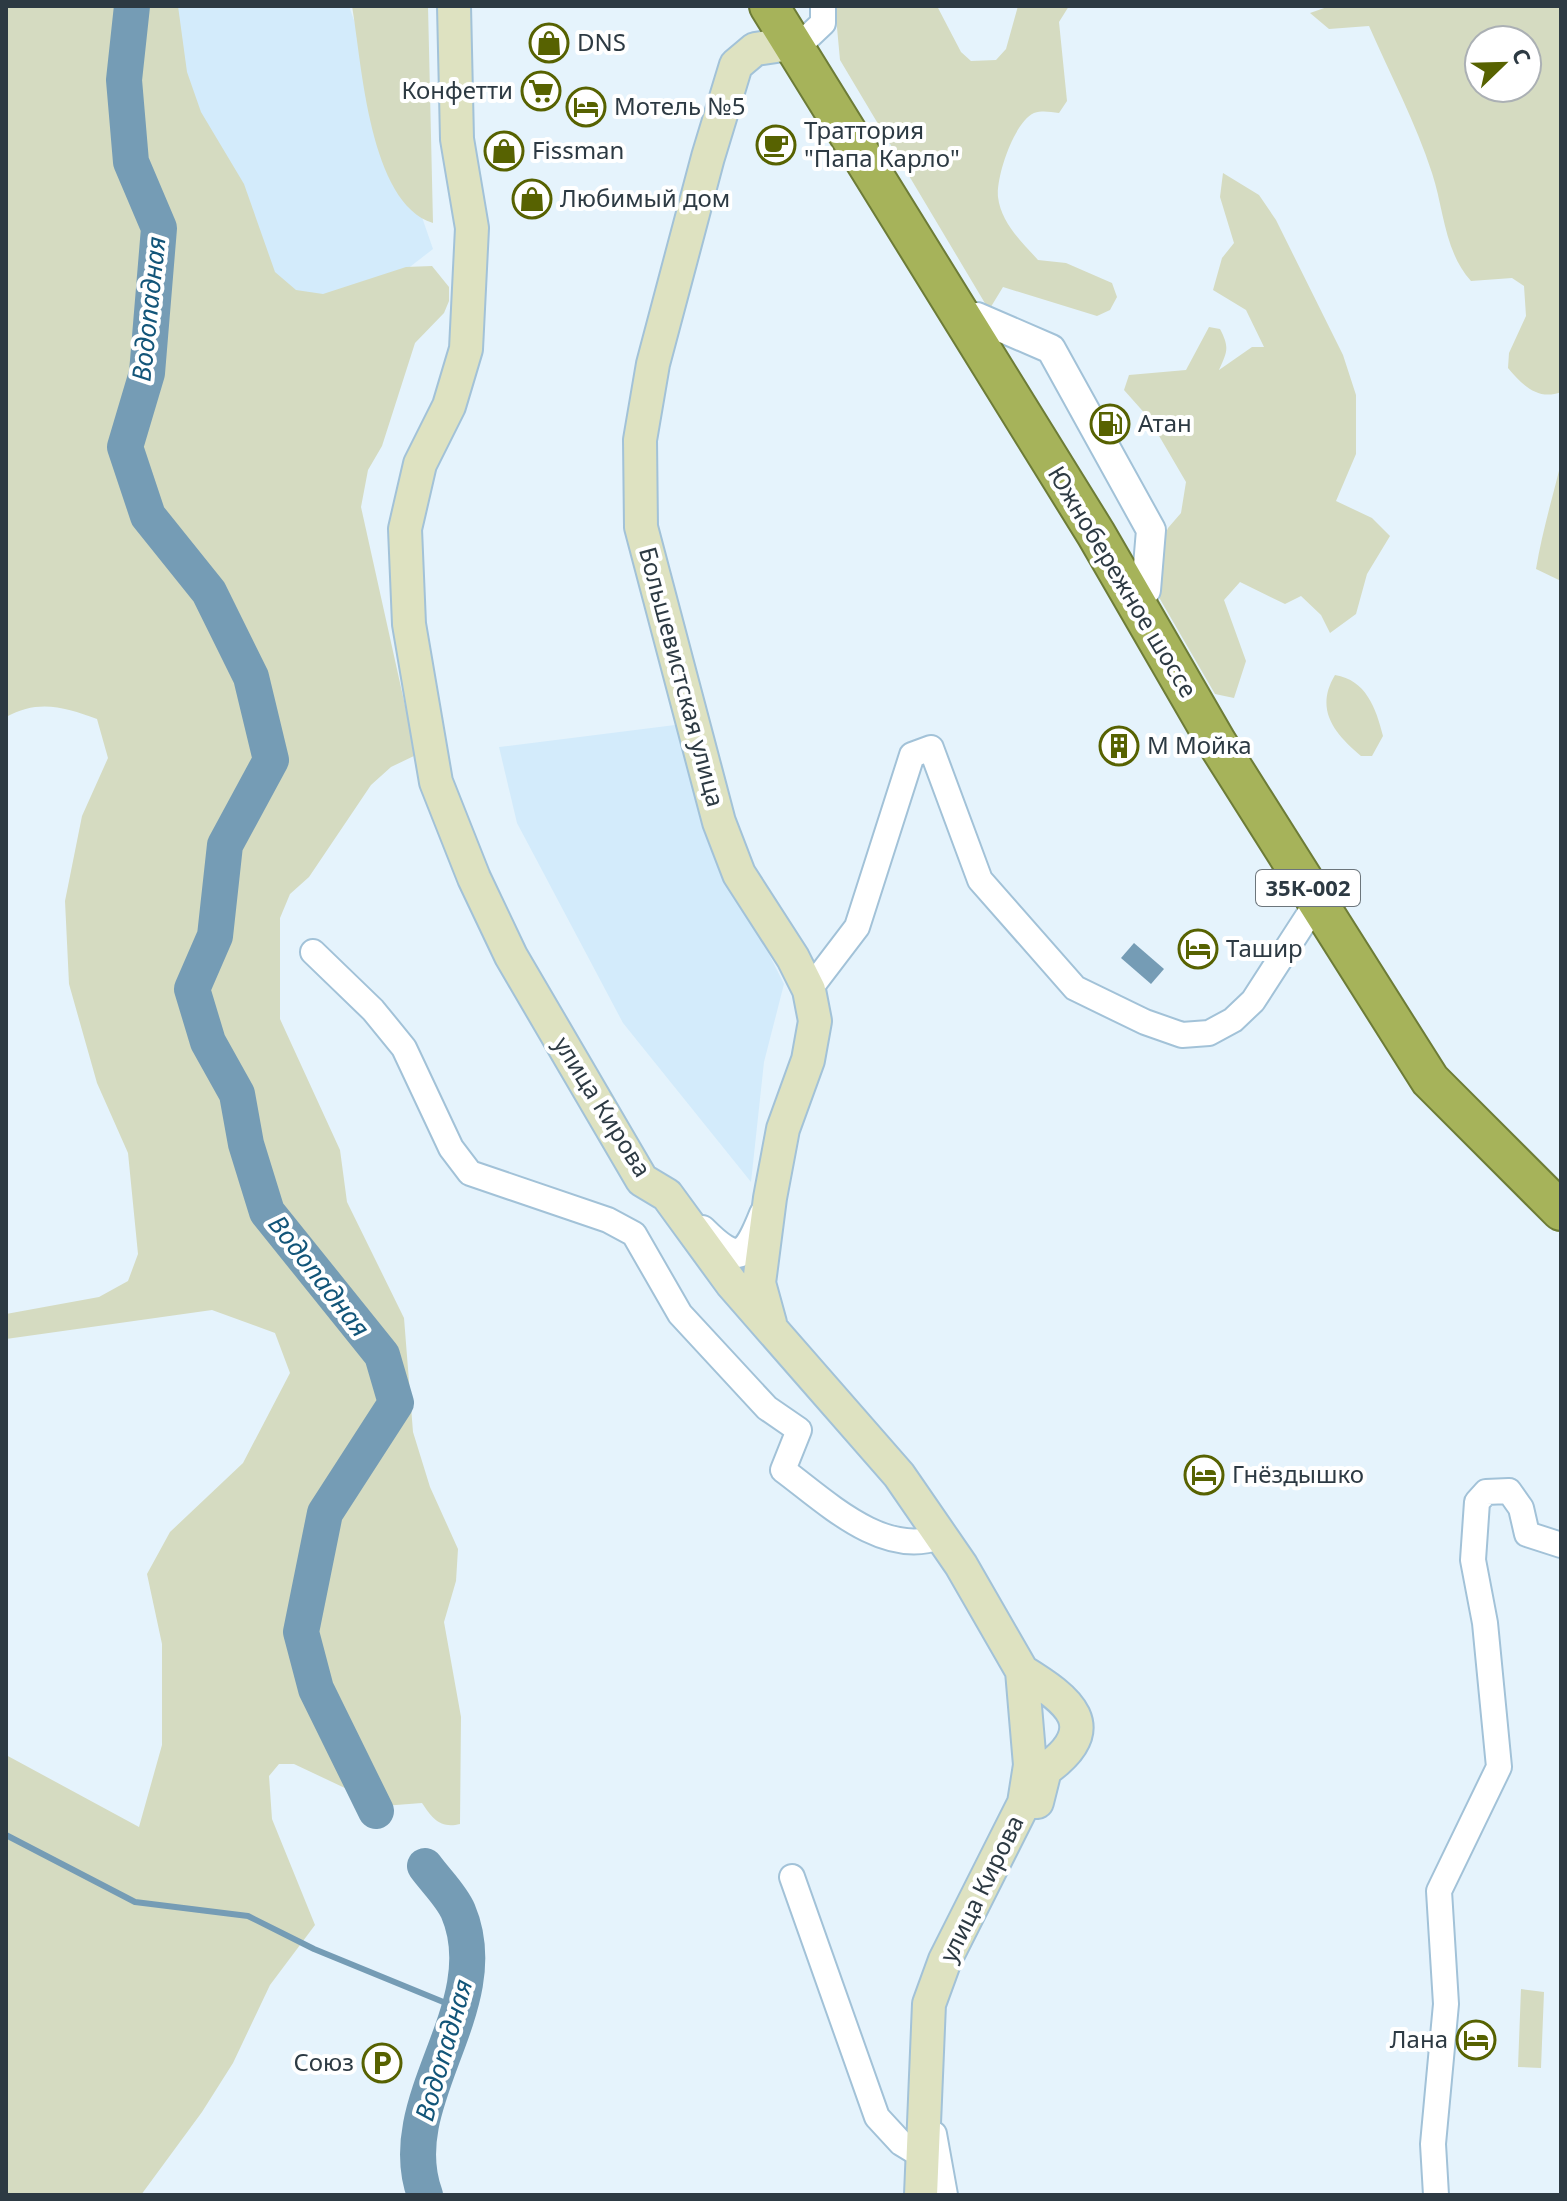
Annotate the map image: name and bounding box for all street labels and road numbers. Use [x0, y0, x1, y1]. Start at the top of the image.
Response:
street label: Южнобережное шоссе [1041, 459, 1206, 703]
street label: Большевистская улица [632, 543, 733, 810]
road number: 35К-002 [1256, 870, 1360, 906]
street label: улица Кирова [547, 1030, 660, 1183]
street label: улица Кирова [931, 1809, 1031, 1967]

